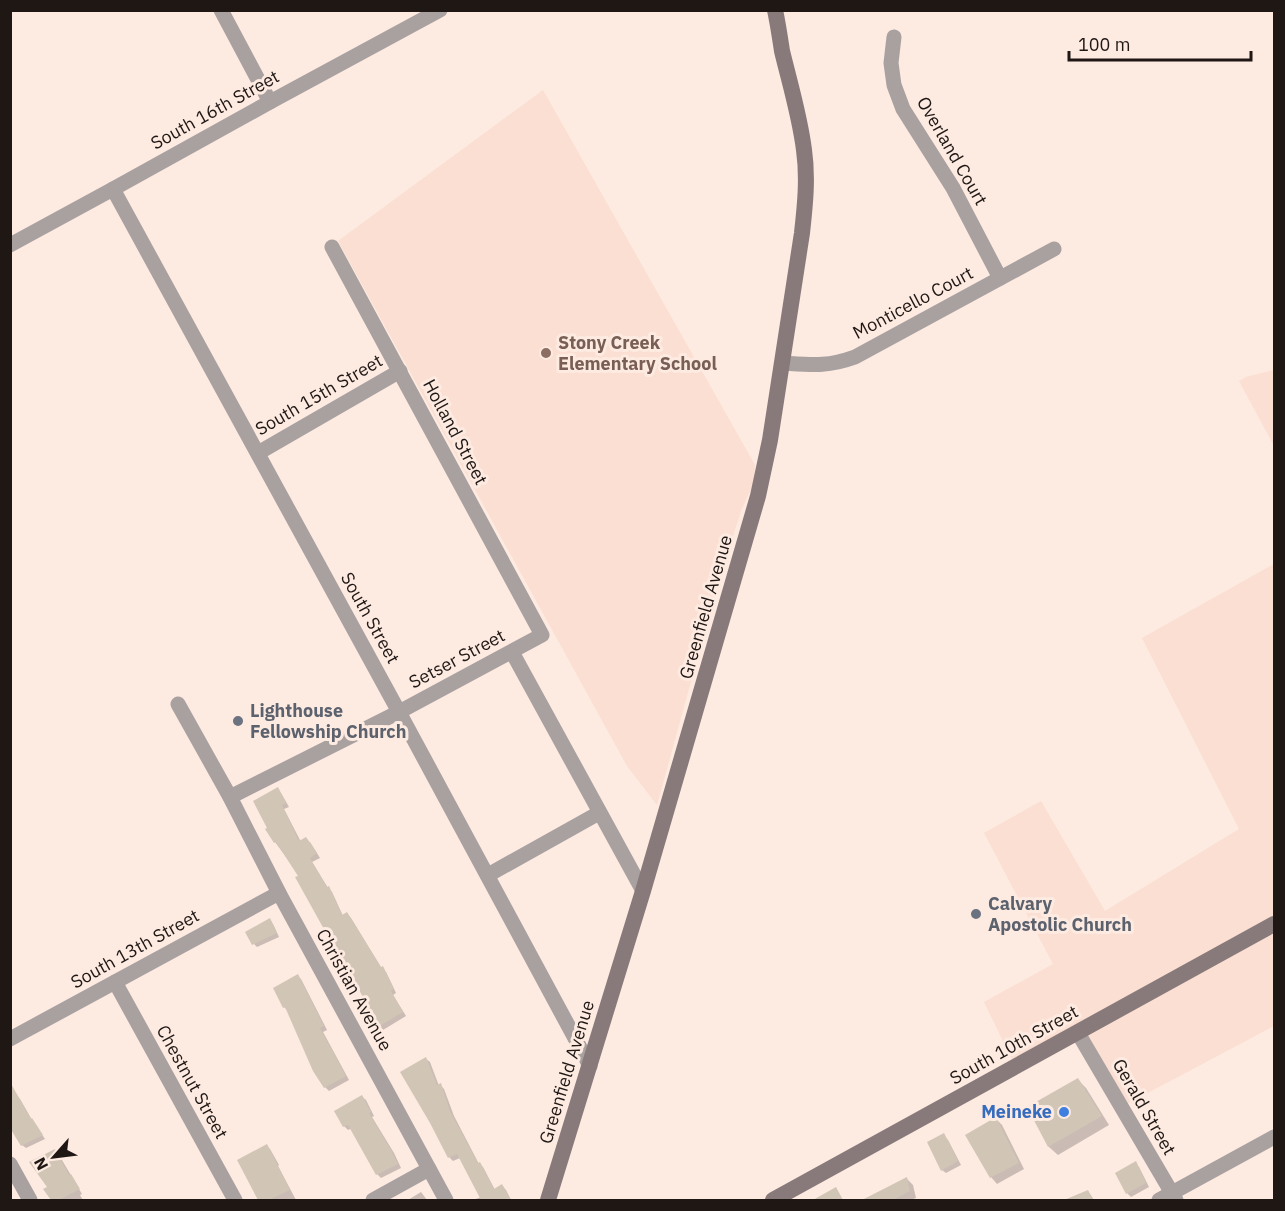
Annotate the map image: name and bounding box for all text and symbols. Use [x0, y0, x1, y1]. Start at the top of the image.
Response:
scale bar [1069, 24, 1250, 62]
text: 100 m [1078, 33, 1130, 56]
street label: South 16th Street [147, 65, 283, 154]
street label: Overland Court [912, 92, 993, 209]
street label: Monticello Court [849, 261, 977, 344]
place label: Stony Creek Elementary School [558, 331, 717, 375]
marker: Stony Creek Elementary School [539, 346, 553, 360]
street label: South 15th Street [251, 349, 387, 440]
street label: Holland Street [418, 375, 493, 489]
street label: Greenfield Avenue [674, 532, 737, 682]
street label: South Street [336, 568, 405, 667]
street label: Setser Street [405, 624, 509, 693]
place label: Lighthouse Fellowship Church [250, 699, 406, 743]
marker: Lighthouse Fellowship Church [231, 714, 245, 728]
place label: Calvary Apostolic Church [988, 892, 1132, 936]
street label: South 13th Street [67, 904, 203, 993]
marker: Calvary Apostolic Church [969, 907, 983, 921]
street label: Christian Avenue [311, 925, 398, 1055]
street label: Greenfield Avenue [534, 997, 599, 1146]
street label: South 10th Street [946, 1000, 1082, 1089]
street label: Chestnut Street [152, 1021, 233, 1143]
street label: Gerald Street [1108, 1054, 1181, 1159]
place label: Meineke [981, 1100, 1052, 1123]
marker: Meineke [1057, 1105, 1071, 1119]
north arrow [24, 1127, 84, 1187]
text: N [29, 1154, 52, 1174]

